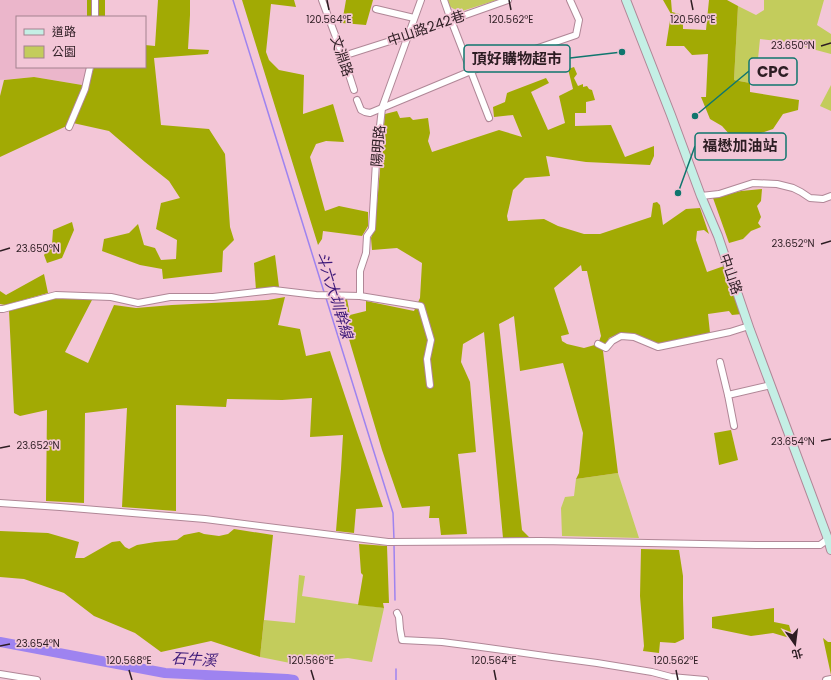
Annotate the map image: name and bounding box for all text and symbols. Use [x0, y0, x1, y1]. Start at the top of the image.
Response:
street label: 中山路242巷 [384, 5, 468, 51]
text: 120.564°E [306, 12, 352, 27]
text: 120.562°E [489, 12, 533, 27]
text: 120.560°E [670, 12, 716, 27]
legend [16, 16, 146, 68]
text: 道路 [52, 23, 76, 40]
street label: 文淵路 [326, 33, 358, 79]
text: 23.650°N [771, 38, 815, 53]
text: 公園 [52, 43, 76, 60]
callout: 頂好購物超市 [464, 45, 570, 72]
text: 頂好購物超市 [472, 48, 562, 69]
callout: CPC [749, 58, 797, 85]
text: CPC [757, 61, 789, 82]
street label: 陽明路 [366, 124, 390, 168]
callout: 福懋加油站 [695, 133, 786, 160]
text: 福懋加油站 [702, 135, 778, 156]
text: 23.652°N [771, 236, 815, 251]
text: 23.650°N [16, 241, 60, 256]
water label: 斗六大圳幹線 [312, 249, 359, 343]
street label: 中山路 [715, 251, 747, 297]
text: 23.654°N [771, 434, 815, 449]
text: 23.652°N [16, 438, 60, 453]
north arrow [775, 624, 815, 664]
text: 23.654°N [16, 636, 60, 651]
text: 北 [790, 645, 805, 663]
water label: 石牛溪 [171, 647, 219, 671]
text: 120.568°E [106, 653, 152, 668]
text: 120.566°E [288, 653, 334, 668]
text: 120.564°E [471, 653, 517, 668]
text: 120.562°E [654, 653, 698, 668]

